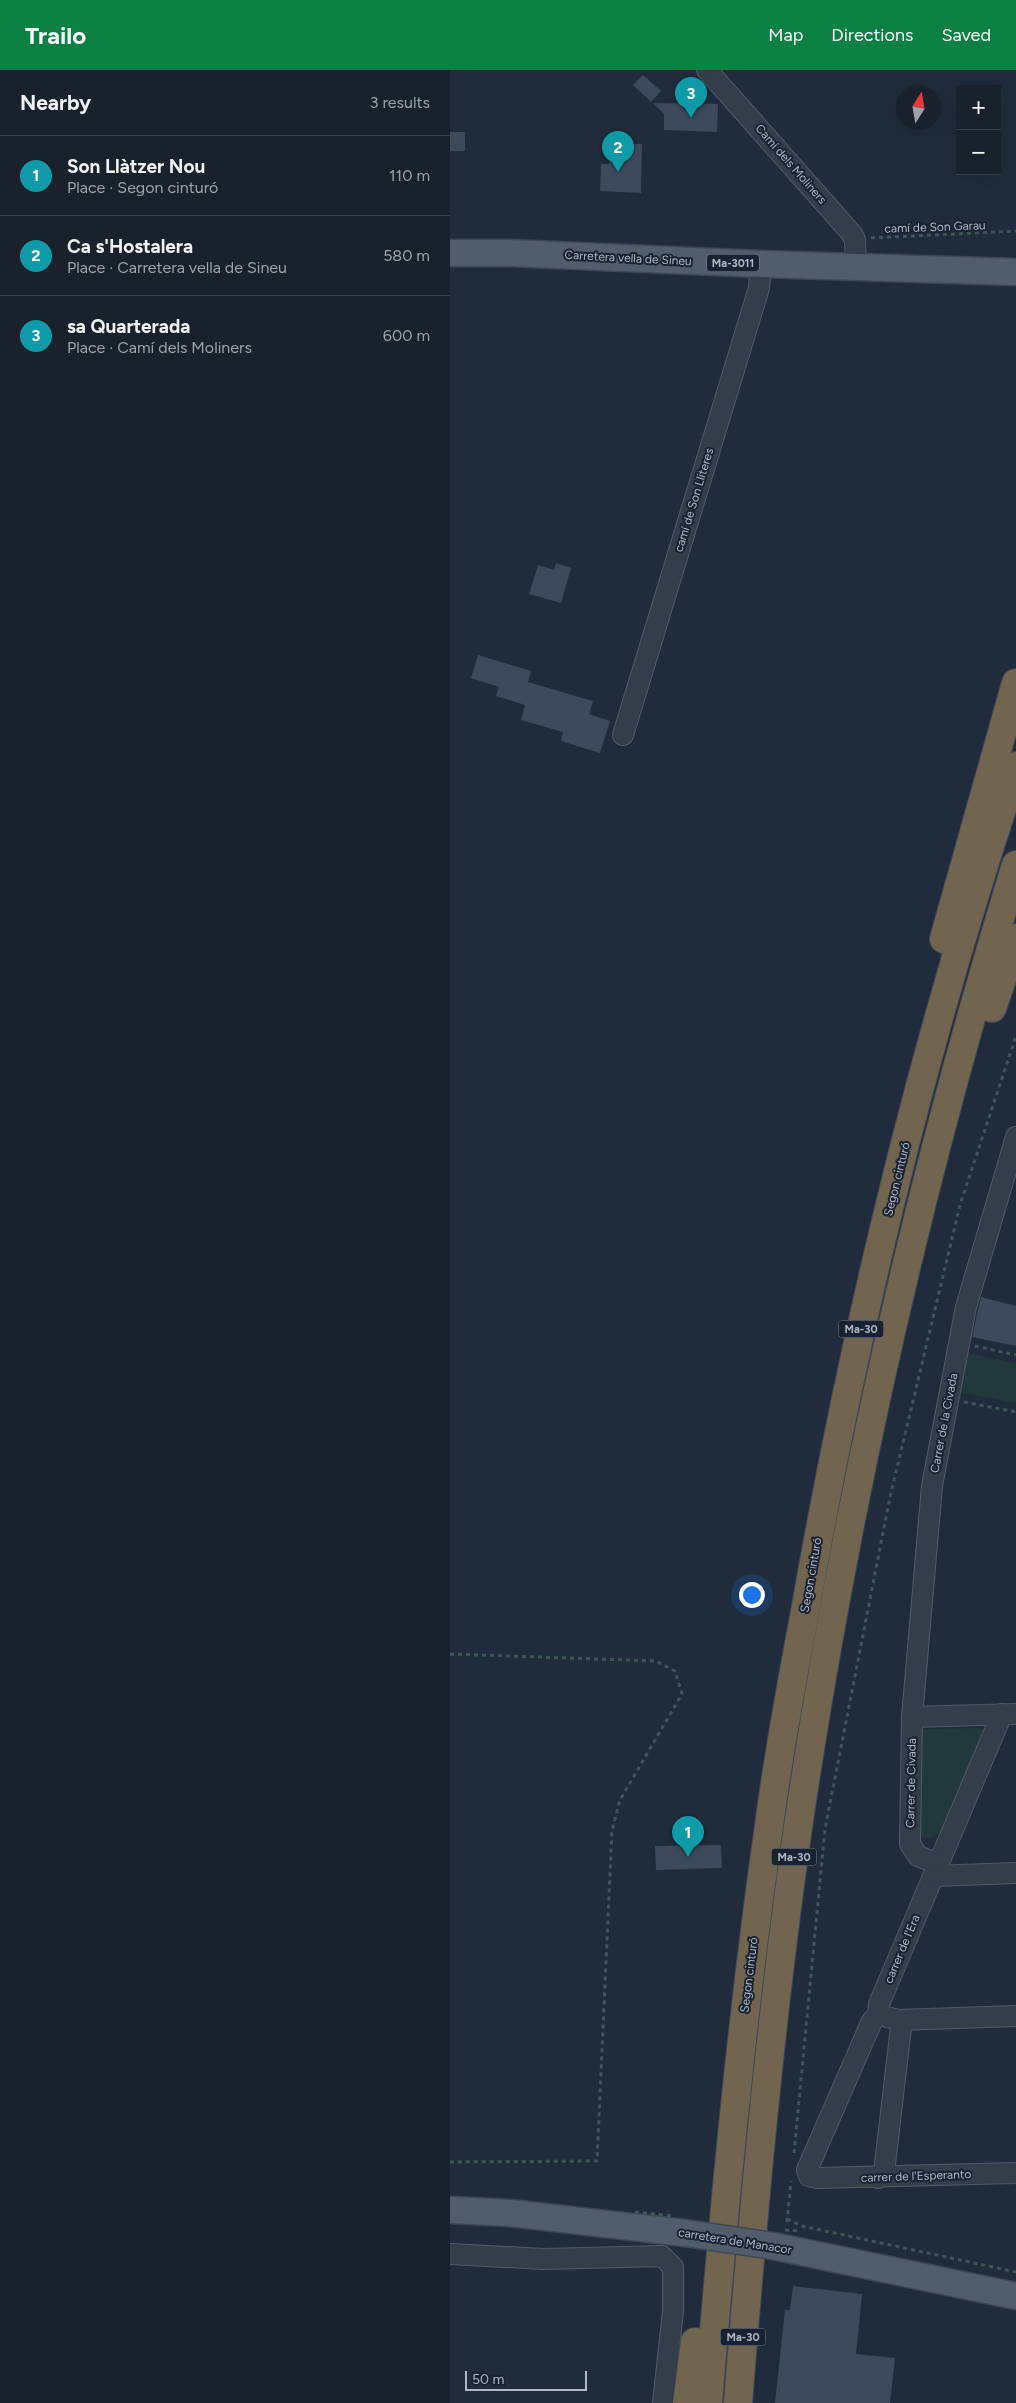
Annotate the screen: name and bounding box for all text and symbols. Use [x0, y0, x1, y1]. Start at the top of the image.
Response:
text: Trailo [25, 21, 86, 50]
text: Map [768, 24, 803, 46]
text: Directions [831, 24, 913, 46]
text: Saved [941, 24, 991, 46]
pin: 3 [675, 77, 707, 118]
north arrow [896, 85, 941, 130]
map controls [956, 85, 1001, 175]
button: + [956, 85, 1001, 130]
text: Nearby [20, 90, 91, 115]
text: 3 results [370, 93, 430, 112]
street label: Camí dels Moliners [753, 121, 830, 207]
button: − [956, 130, 1001, 175]
pin: 2 [602, 131, 634, 172]
text: Son Llàtzer Nou [67, 155, 205, 178]
text: 1 [33, 166, 39, 185]
text: 110 m [389, 166, 430, 185]
text: Place · Segon cinturó [67, 178, 218, 197]
street label: camí de Son Garau [884, 218, 986, 236]
text: Ca s'Hostalera [67, 235, 193, 258]
text: 2 [31, 246, 41, 265]
text: 580 m [383, 246, 430, 265]
street label: Carretera vella de Sineu [564, 248, 692, 268]
road number: Ma-3011 [707, 254, 759, 272]
text: Place · Carretera vella de Sineu [67, 258, 287, 277]
text: sa Quarterada [67, 315, 190, 338]
text: 3 [32, 326, 40, 345]
text: 600 m [383, 326, 430, 345]
text: Place · Camí dels Moliners [67, 338, 252, 357]
street label: camí de Son Lliteres [672, 446, 717, 554]
street label: Segon cinturó [881, 1140, 913, 1217]
road number: Ma-30 [838, 1320, 884, 1338]
street label: Carrer de la Civada [927, 1372, 961, 1474]
street label: Segon cinturó [798, 1536, 824, 1614]
your location [739, 1582, 765, 1608]
street label: Carrer de Civada [903, 1738, 919, 1828]
pin: 1 [672, 1816, 704, 1857]
road number: Ma-30 [772, 1848, 816, 1865]
street label: carrer de l'Era [881, 1913, 923, 1985]
street label: Segon cinturó [737, 1936, 761, 2013]
street label: carrer de l'Esperanto [861, 2167, 972, 2185]
street label: carretera de Manacor [677, 2225, 793, 2257]
road number: Ma-30 [720, 2328, 766, 2346]
scale bar [465, 2368, 588, 2391]
text: 50 m [472, 2371, 504, 2388]

